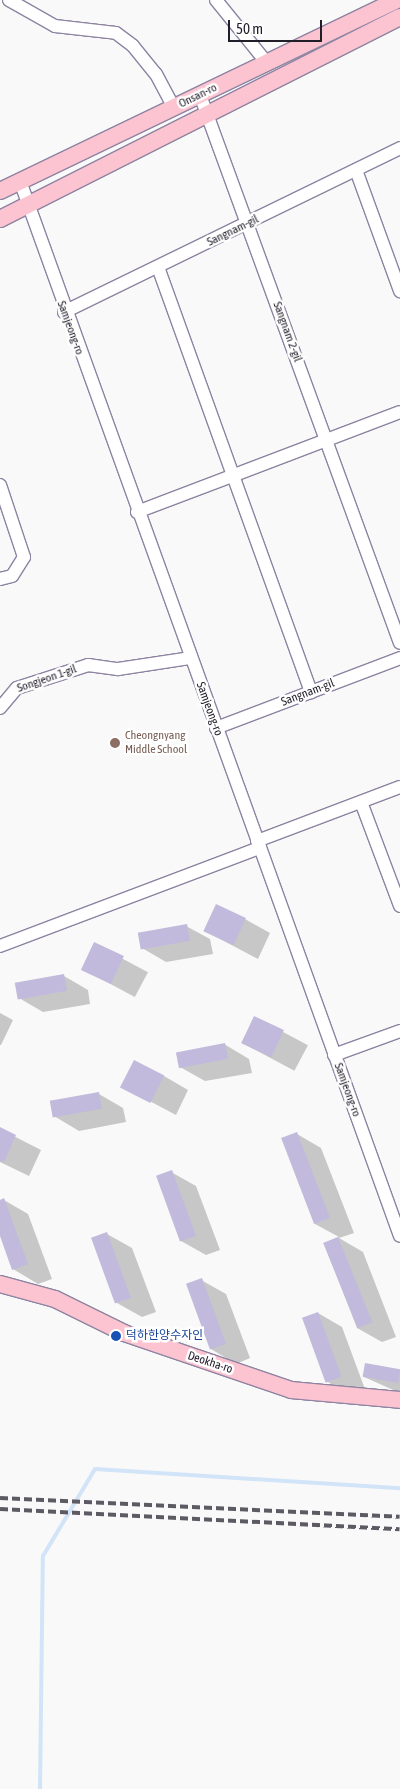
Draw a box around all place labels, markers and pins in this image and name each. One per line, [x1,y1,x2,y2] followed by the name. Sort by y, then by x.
[125,729,187,757] place label: Cheongnyang Middle School
[109,737,121,749] marker: Cheongnyang Middle School
[126,1329,203,1343] place label: 덕하한양수자인
[110,1330,122,1342] marker: 덕하한양수자인

